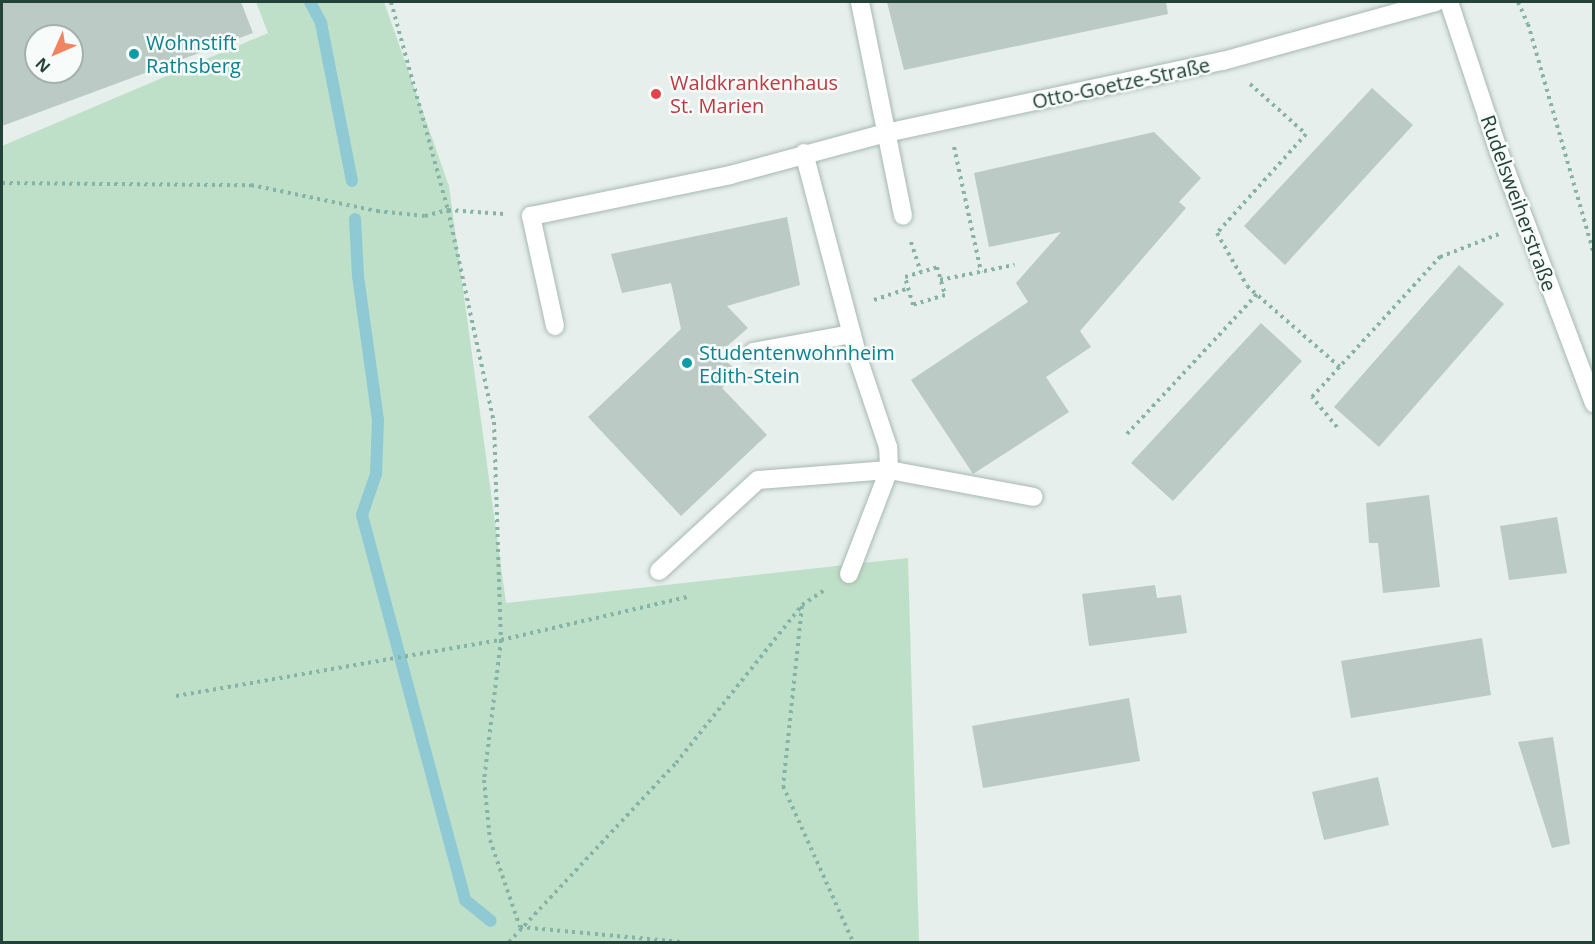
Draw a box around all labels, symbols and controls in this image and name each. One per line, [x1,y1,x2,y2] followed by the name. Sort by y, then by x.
[24,24,84,84] north arrow
[146,30,241,77] place label: Wohnstift Rathsberg
[127,47,141,61] marker: Wohnstift Rathsberg
[1030,52,1212,114] street label: Otto-Goetze-Straße
[30,53,55,78] text: N
[670,70,838,117] place label: Waldkrankenhaus St. Marien
[647,85,665,103] marker: Waldkrankenhaus St. Marien
[1476,112,1562,294] street label: Rudelsweiherstraße
[699,340,895,387] place label: Studentenwohnheim Edith-Stein
[680,356,694,370] marker: Studentenwohnheim Edith-Stein

